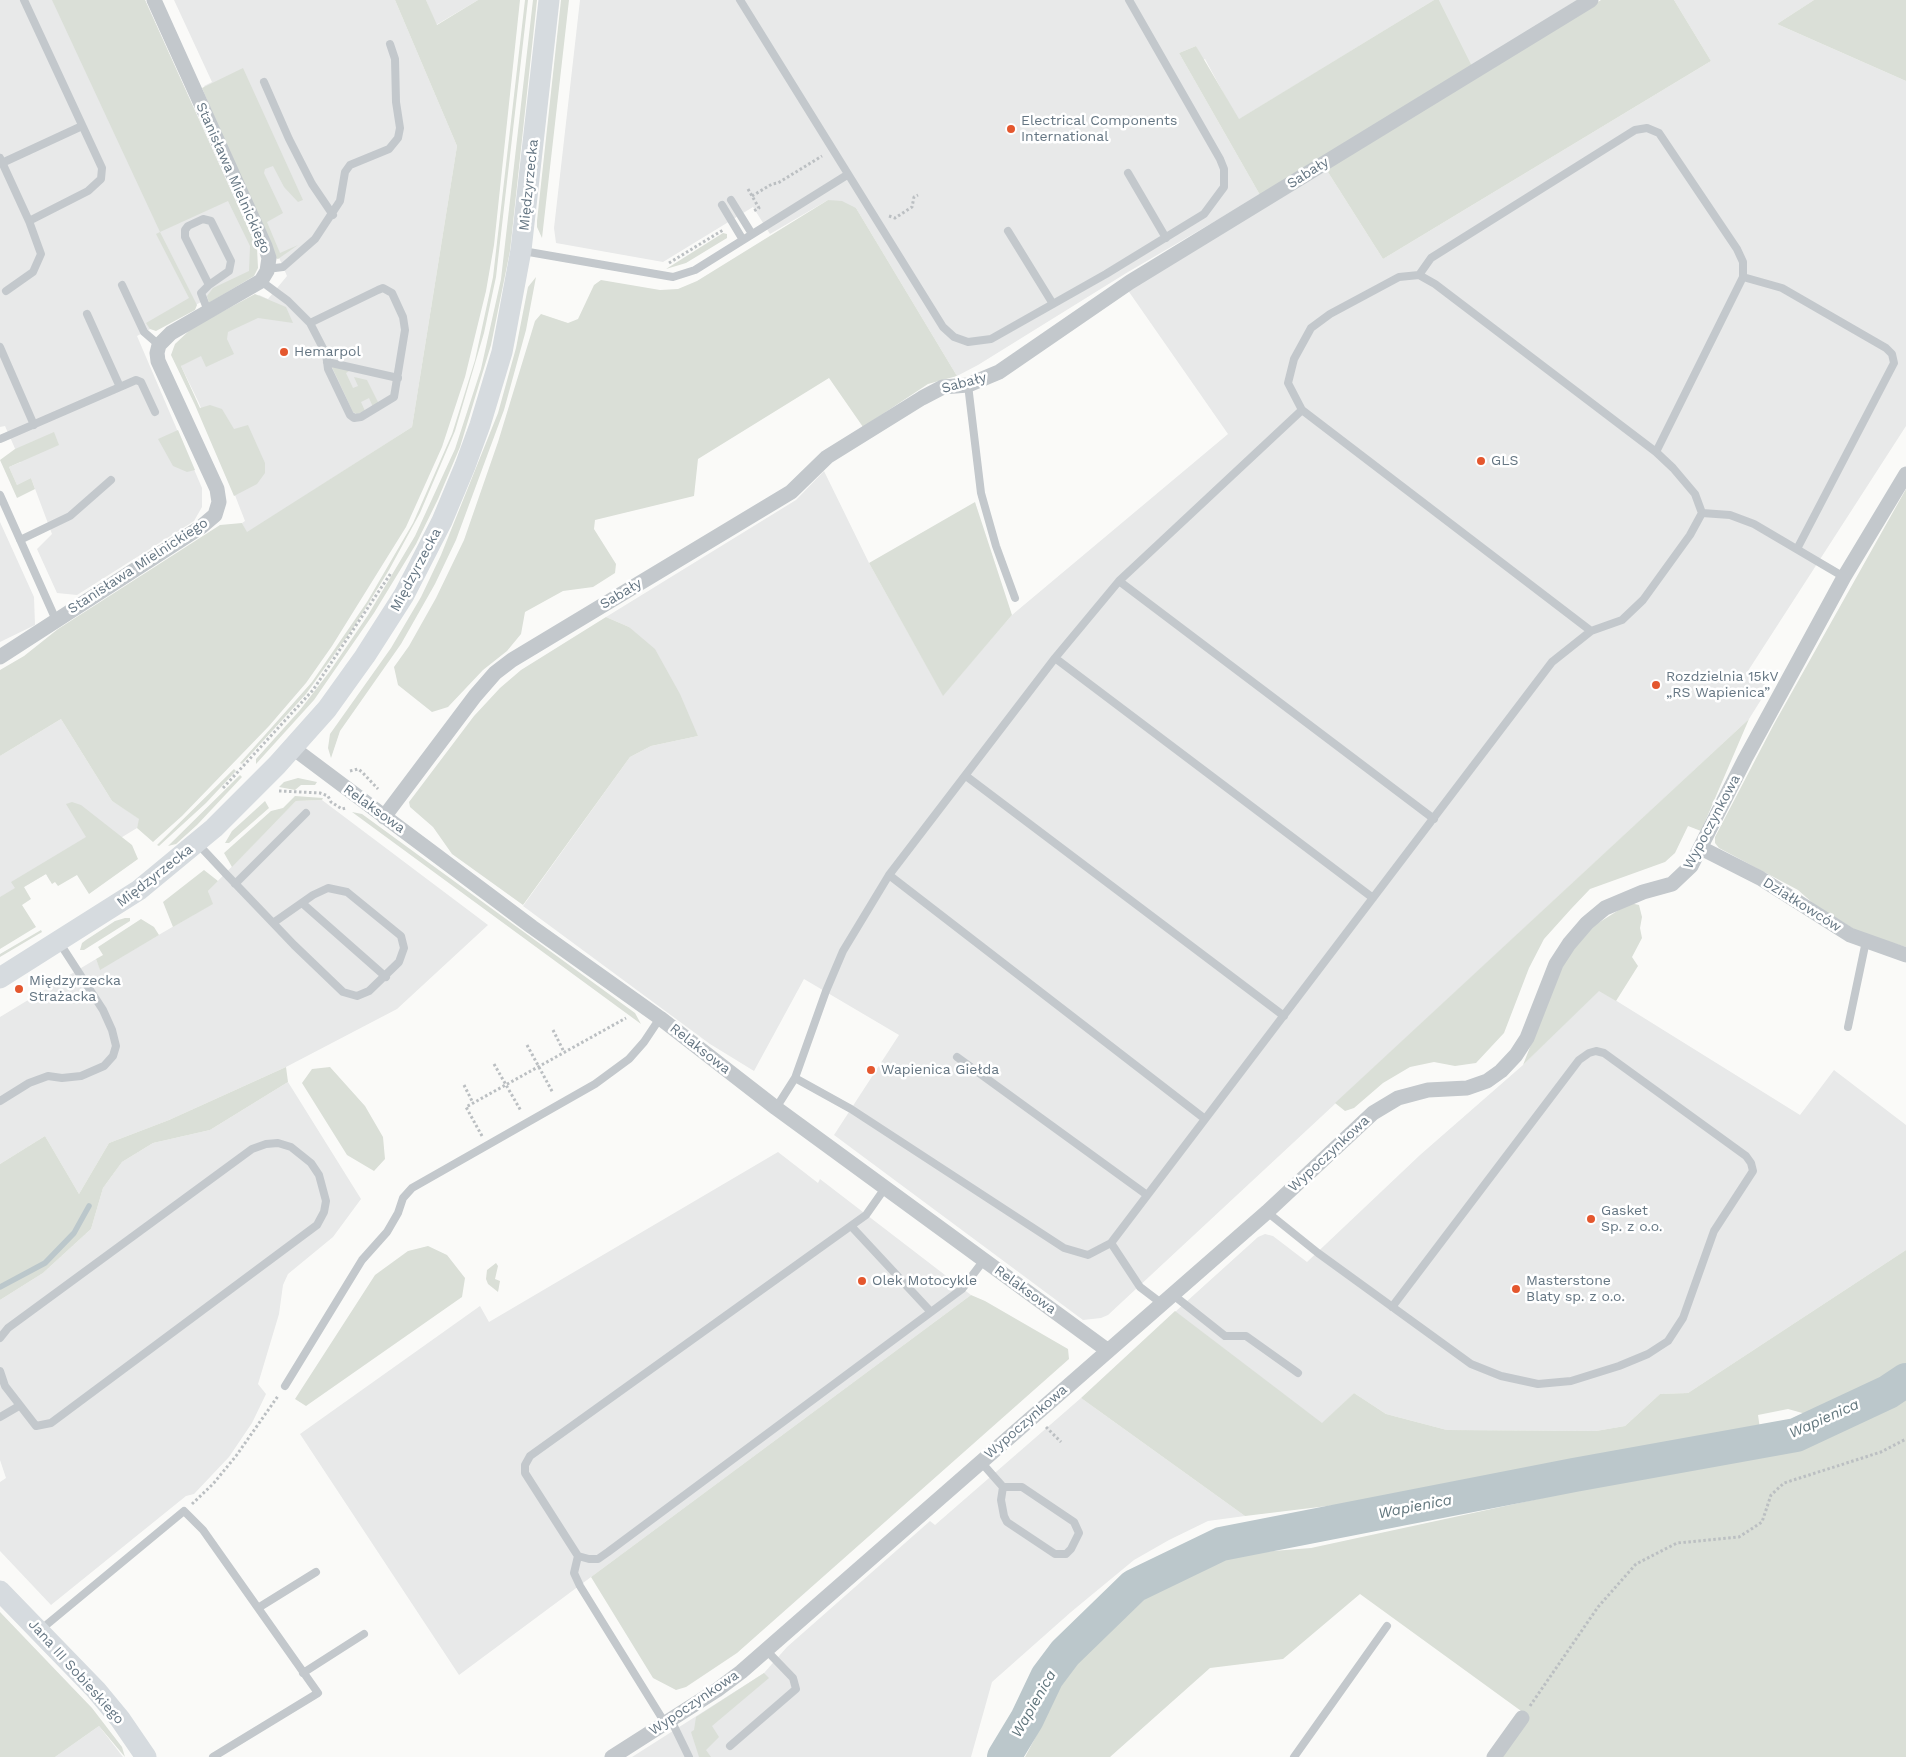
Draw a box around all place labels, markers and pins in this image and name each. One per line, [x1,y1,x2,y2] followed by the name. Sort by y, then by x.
[1021,113,1177,146] place label: Electrical Components International
[1005,123,1017,135] marker: Electrical Components International
[294,344,361,360] place label: Hemarpol
[278,346,290,358] marker: Hemarpol
[1491,453,1518,469] place label: GLS
[1475,455,1487,467] marker: GLS
[1666,669,1779,702] place label: Rozdzielnia 15kV „RS Wapienica”
[1650,679,1662,691] marker: Rozdzielnia 15kV „RS Wapienica”
[29,973,121,1006] place label: Międzyrzecka Strażacka
[13,983,25,995] marker: Międzyrzecka Strażacka
[881,1062,999,1078] place label: Wapienica Giełda
[865,1064,877,1076] marker: Wapienica Giełda
[1601,1203,1663,1236] place label: Gasket Sp. z o.o.
[1585,1213,1597,1225] marker: Gasket Sp. z o.o.
[872,1273,977,1289] place label: Olek Motocykle
[1526,1273,1625,1305] place label: Masterstone Blaty sp. z o.o.
[856,1275,868,1287] marker: Olek Motocykle
[1510,1283,1522,1295] marker: Masterstone Blaty sp. z o.o.

